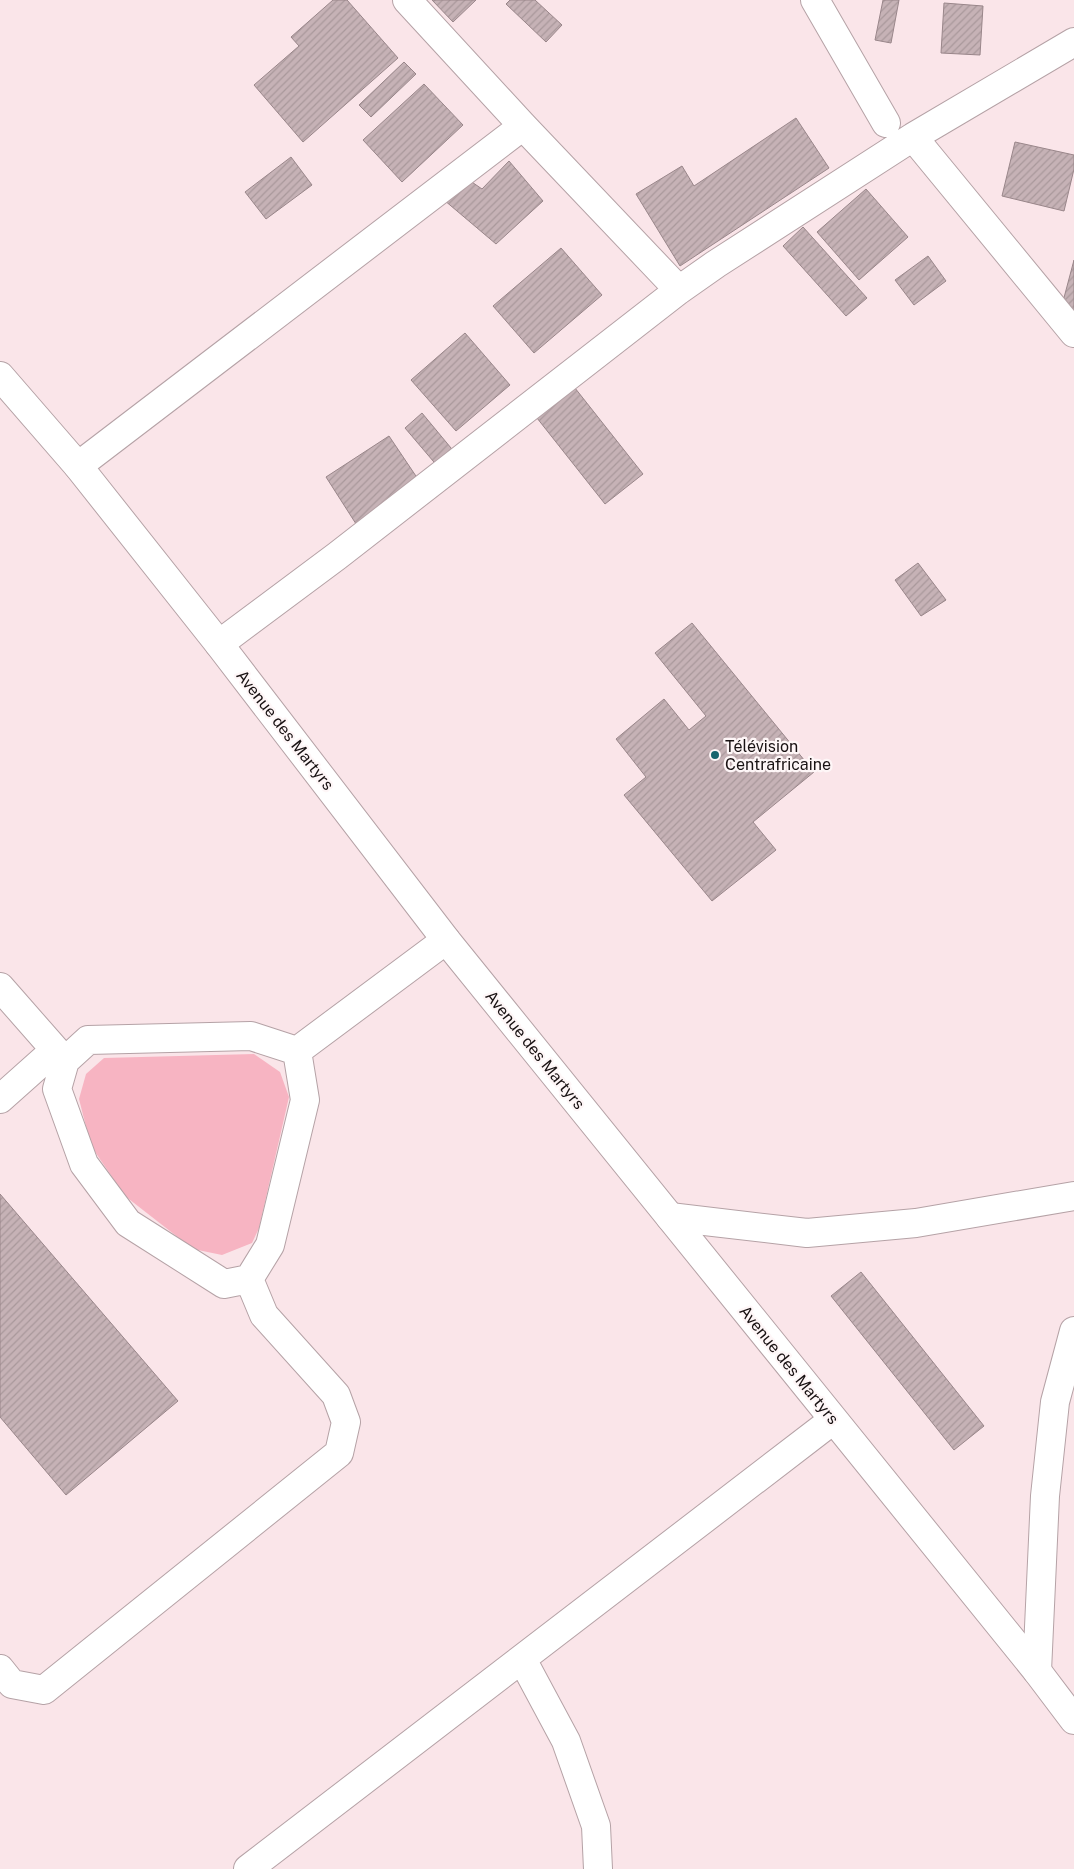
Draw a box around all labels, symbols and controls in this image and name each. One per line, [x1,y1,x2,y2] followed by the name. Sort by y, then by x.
[232,666,338,794] street label: Avenue des Martyrs
[725,737,831,774] place label: Télévision Centrafricaine
[709,749,721,761] marker: Télévision Centrafricaine
[481,987,589,1113] street label: Avenue des Martyrs
[735,1302,843,1428] street label: Avenue des Martyrs

